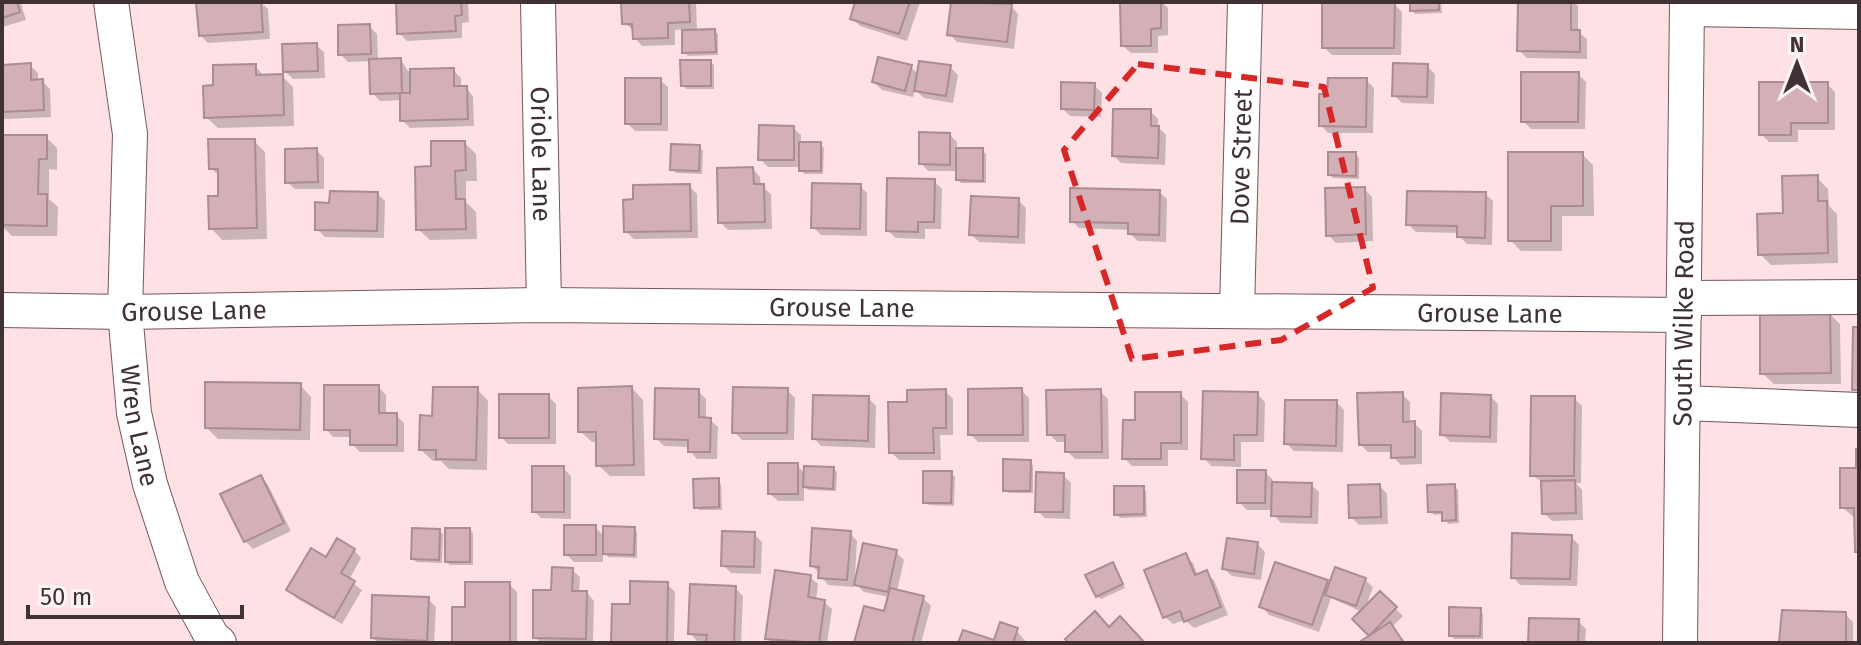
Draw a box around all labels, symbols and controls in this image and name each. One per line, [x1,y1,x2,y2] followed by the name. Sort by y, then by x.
[1757,24,1837,104] north arrow
[1790,31,1804,58] text: N
[524,86,558,222] street label: Oriole Lane
[1224,88,1258,226] street label: Dove Street
[1667,220,1700,426] street label: South Wilke Road
[769,291,915,324] street label: Grouse Lane
[121,294,267,328] street label: Grouse Lane
[1417,297,1563,329] street label: Grouse Lane
[114,363,166,489] street label: Wren Lane
[28,569,242,619] scale bar
[40,583,92,611] text: 50 m

